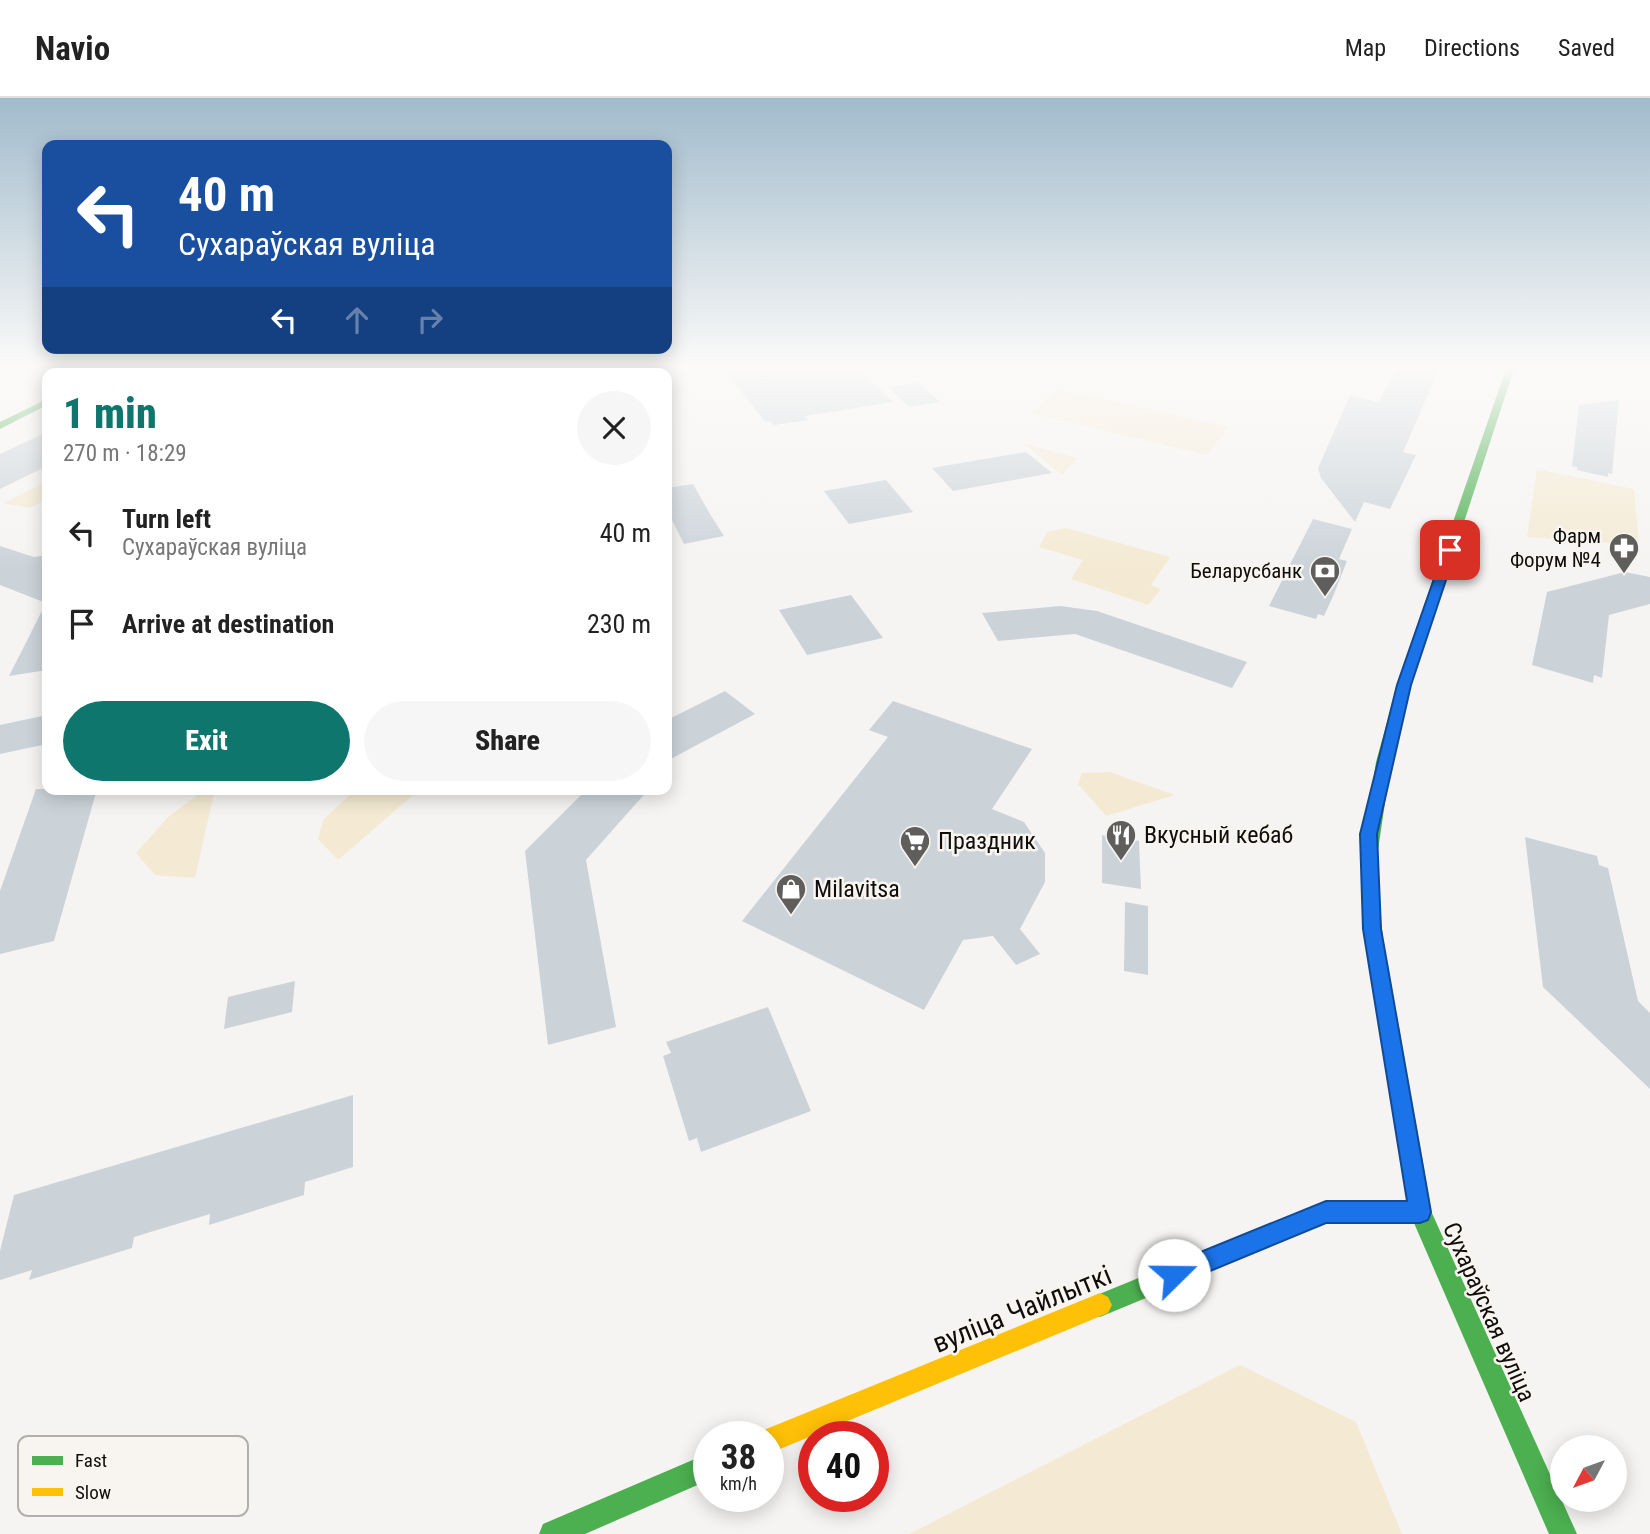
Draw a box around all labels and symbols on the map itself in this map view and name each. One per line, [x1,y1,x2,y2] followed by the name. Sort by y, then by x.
[1420,520,1480,580] pin
[1510,524,1601,572] place label: Фарм Форум №4
[1607,531,1641,575] pharmacy icon: Фарм Форум №4
[1308,554,1342,598] bank icon: Беларусбанк
[1190,559,1302,583] place label: Беларусбанк
[1104,818,1138,862] restaurant icon: Вкусный кебаб
[1144,821,1293,849] place label: Вкусный кебаб
[898,824,932,868] supermarket icon: Праздник
[938,827,1036,855] place label: Праздник
[774,872,808,916] shop icon: Milavitsa
[814,875,900,903] place label: Milavitsa
[1437,1218,1541,1406] street label: Сухараўская вуліца
[1137,1238,1211,1312] position arrow
[928,1258,1116,1360] street label: вуліца Чайлыткі
[798,1421,889,1512] speed limit sign: 40
[1550,1435,1628,1512] north arrow
[18,1436,248,1516] legend
[75,1449,107,1472] text: Fast
[75,1481,111,1504] text: Slow

